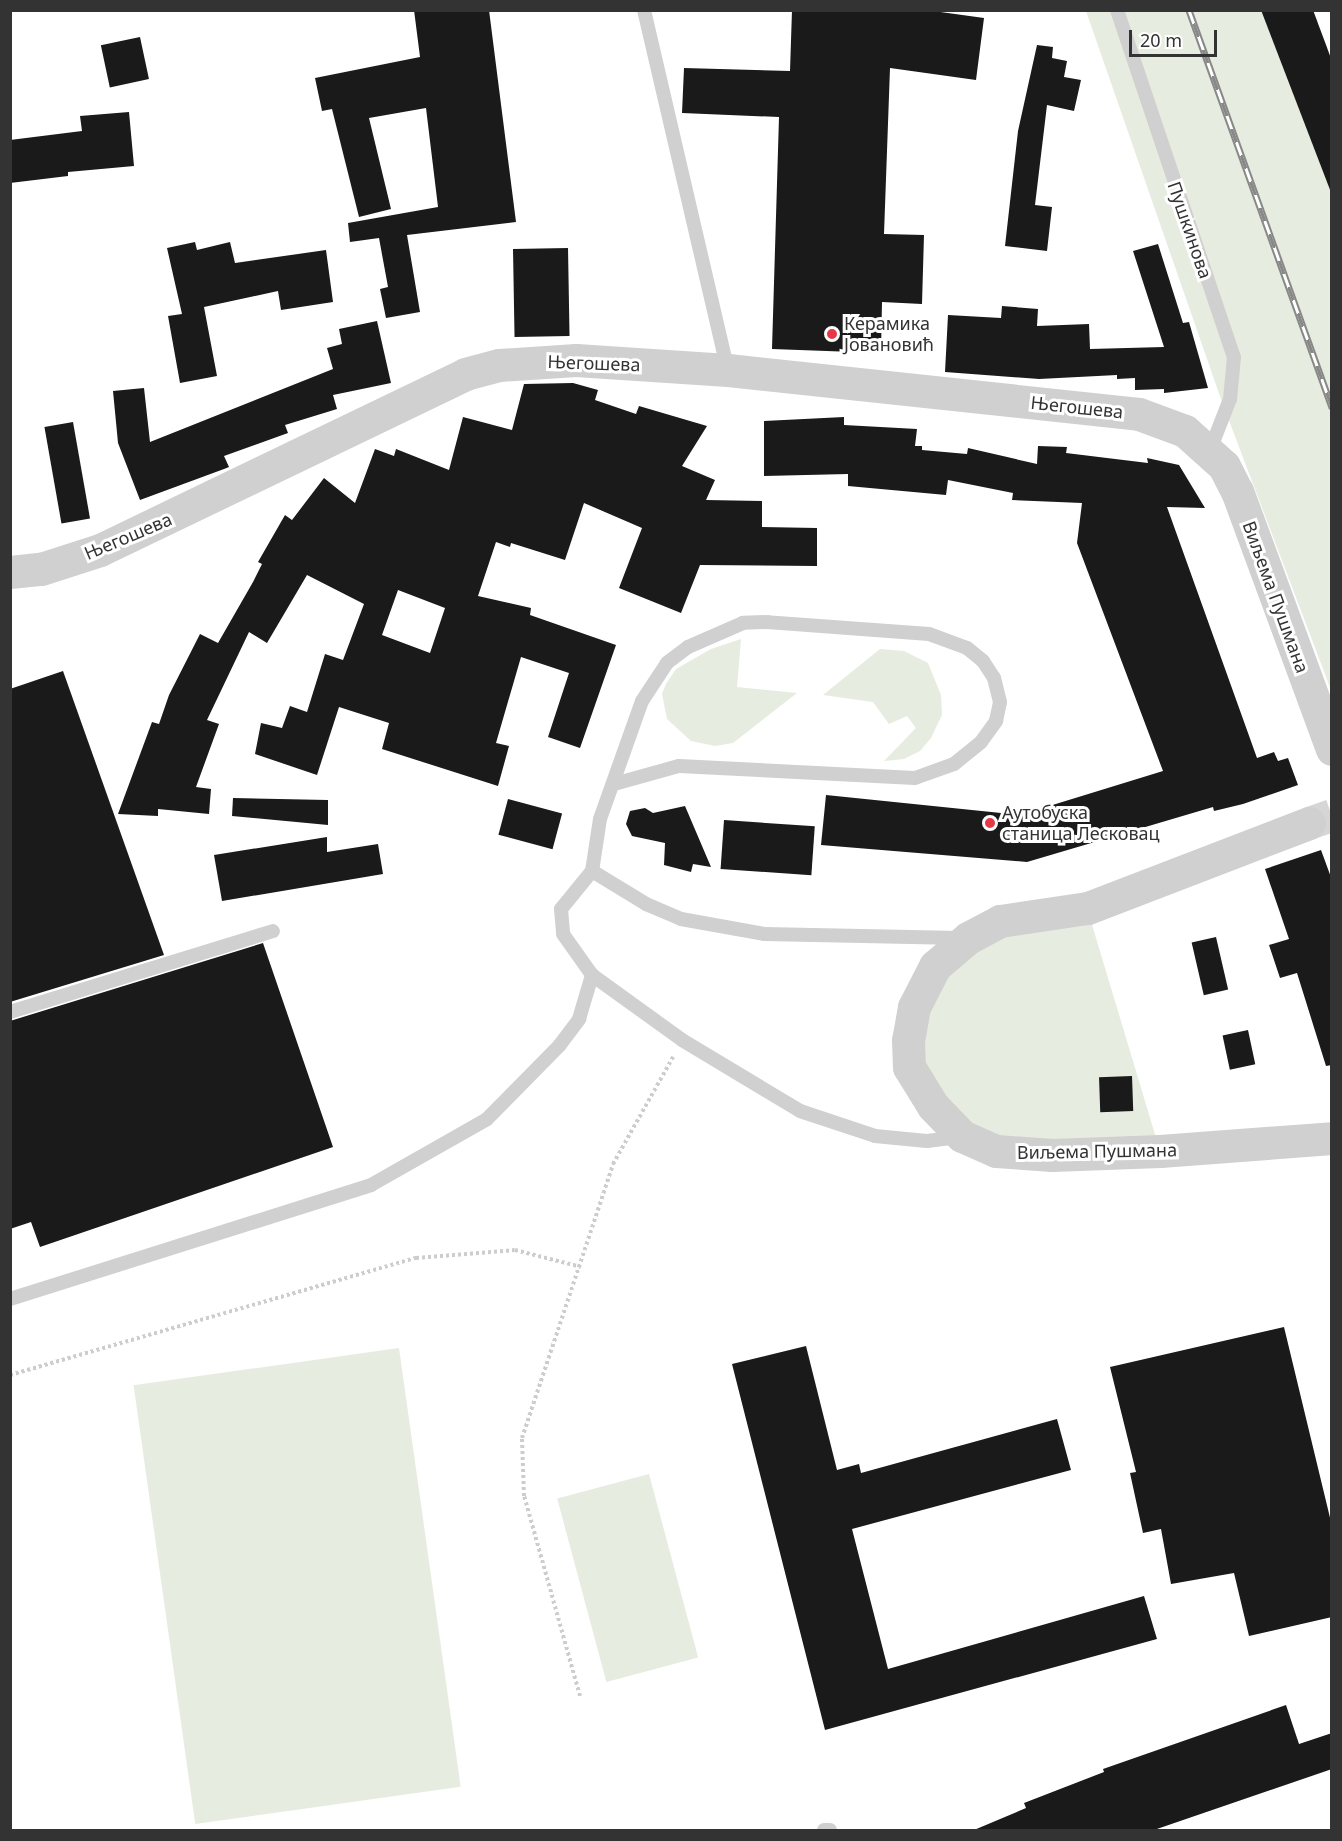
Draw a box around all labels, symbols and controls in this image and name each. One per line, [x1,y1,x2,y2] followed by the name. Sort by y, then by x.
[1132,18,1220,56] scale bar
[1140,28,1182,52] text: 20 m
[1163,179,1217,281] street label: Пушкинова
[844,313,934,356] place label: Керамика Јовановић
[825,327,839,341] marker: Керамика Јовановић
[547,351,641,375] street label: Његошева
[1030,391,1124,423] street label: Његошева
[81,508,175,564] street label: Његошева
[1238,518,1314,676] street label: Виљема Пушмана
[1002,802,1160,844] place label: Аутобуска станица Лесковац
[983,816,997,830] marker: Аутобуска станица Лесковац
[1017,1139,1177,1163] street label: Виљема Пушмана

